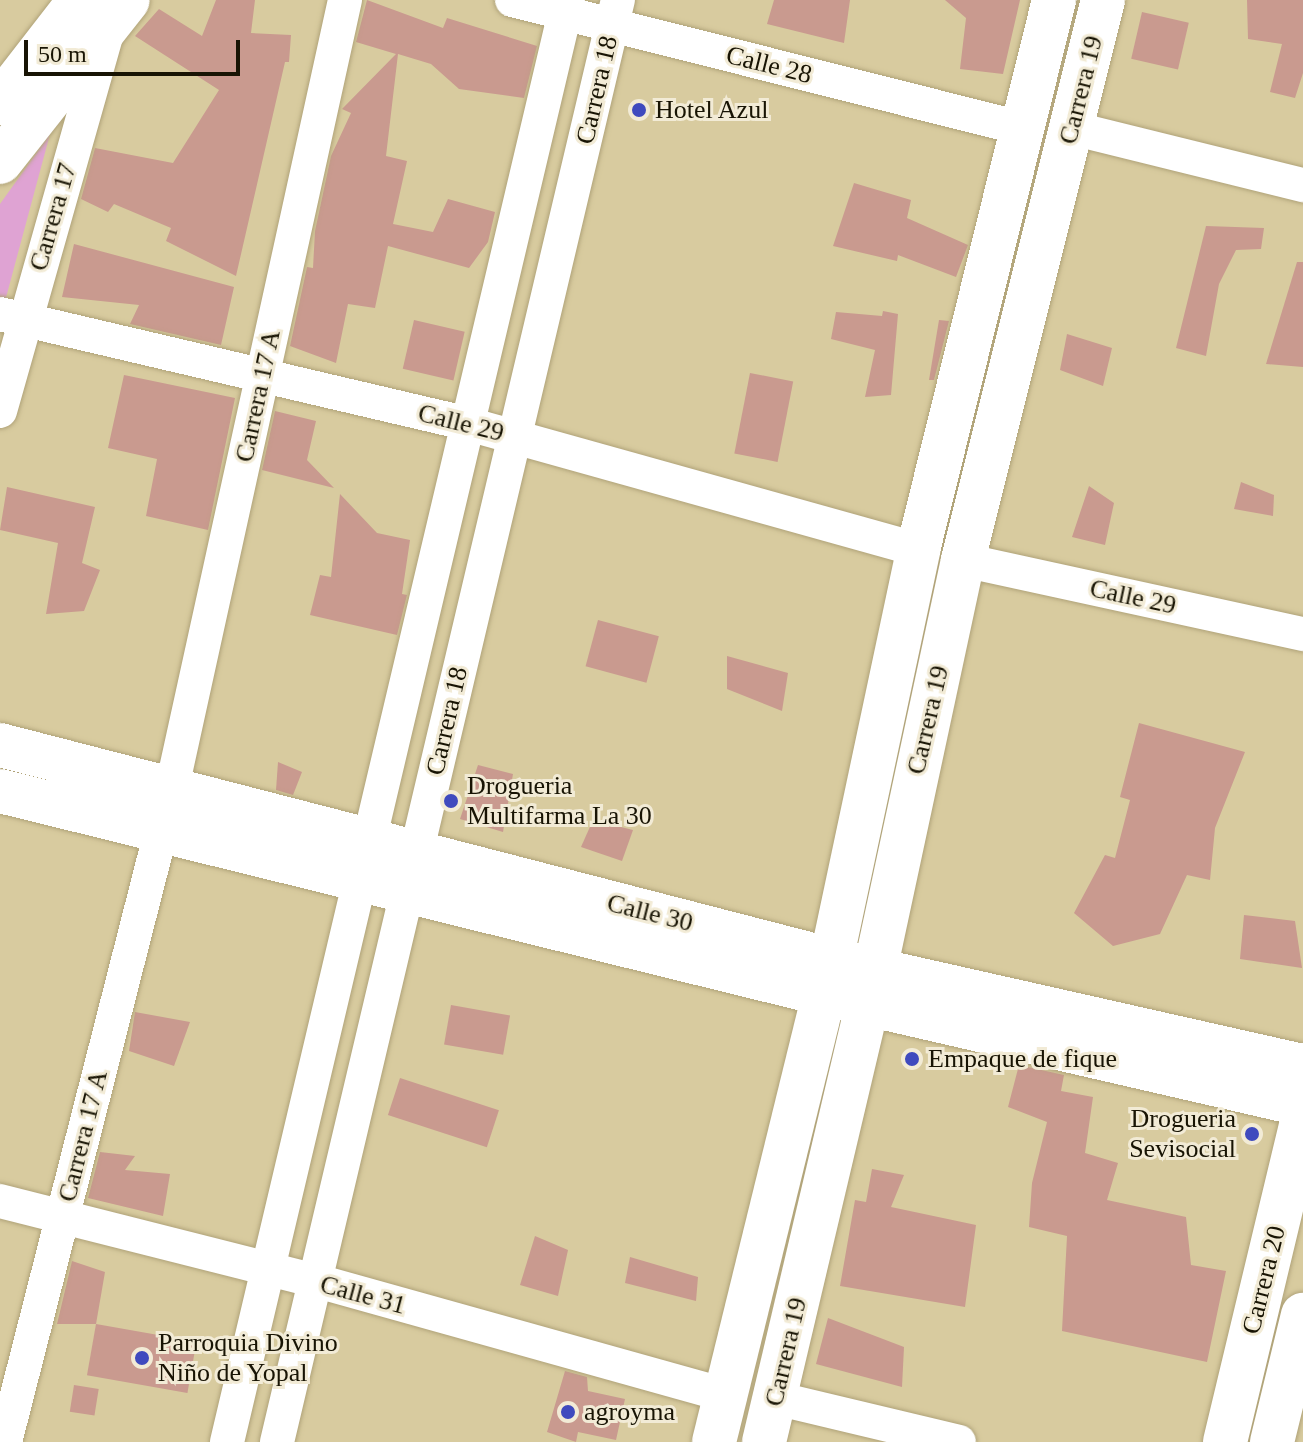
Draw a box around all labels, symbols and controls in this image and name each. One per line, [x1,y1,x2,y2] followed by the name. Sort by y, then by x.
[28,24,244,74] scale bar
[569,33,625,147] street label: Carrera 18
[1053,33,1109,147] street label: Carrera 19
[723,39,815,91] street label: Calle 28
[38,41,87,67] text: 50 m
[655,94,770,126] place label: Hotel Azul
[630,101,648,119] marker: Hotel Azul
[23,160,83,274] street label: Carrera 17
[229,326,287,466] street label: Carrera 17 A
[415,397,507,449] street label: Calle 29
[1087,573,1179,621] street label: Calle 29
[900,663,956,777] street label: Carrera 19
[419,664,475,778] street label: Carrera 18
[467,770,652,832] place label: Drogueria Multifarma La 30
[442,792,460,810] marker: Drogueria Multifarma La 30
[604,887,696,939] street label: Calle 30
[928,1043,1117,1075] place label: Empaque de fique
[903,1050,921,1068] marker: Empaque de fique
[51,1066,115,1206] street label: Carrera 17 A
[1129,1103,1236,1164] place label: Drogueria Sevisocial
[1243,1125,1261,1143] marker: Drogueria Sevisocial
[1236,1223,1292,1337] street label: Carrera 20
[317,1269,409,1321] street label: Calle 31
[758,1295,814,1409] street label: Carrera 19
[158,1327,338,1388] place label: Parroquia Divino Niño de Yopal
[133,1349,151,1367] marker: Parroquia Divino Niño de Yopal
[584,1396,675,1428] place label: agroyma
[559,1403,577,1421] marker: agroyma

